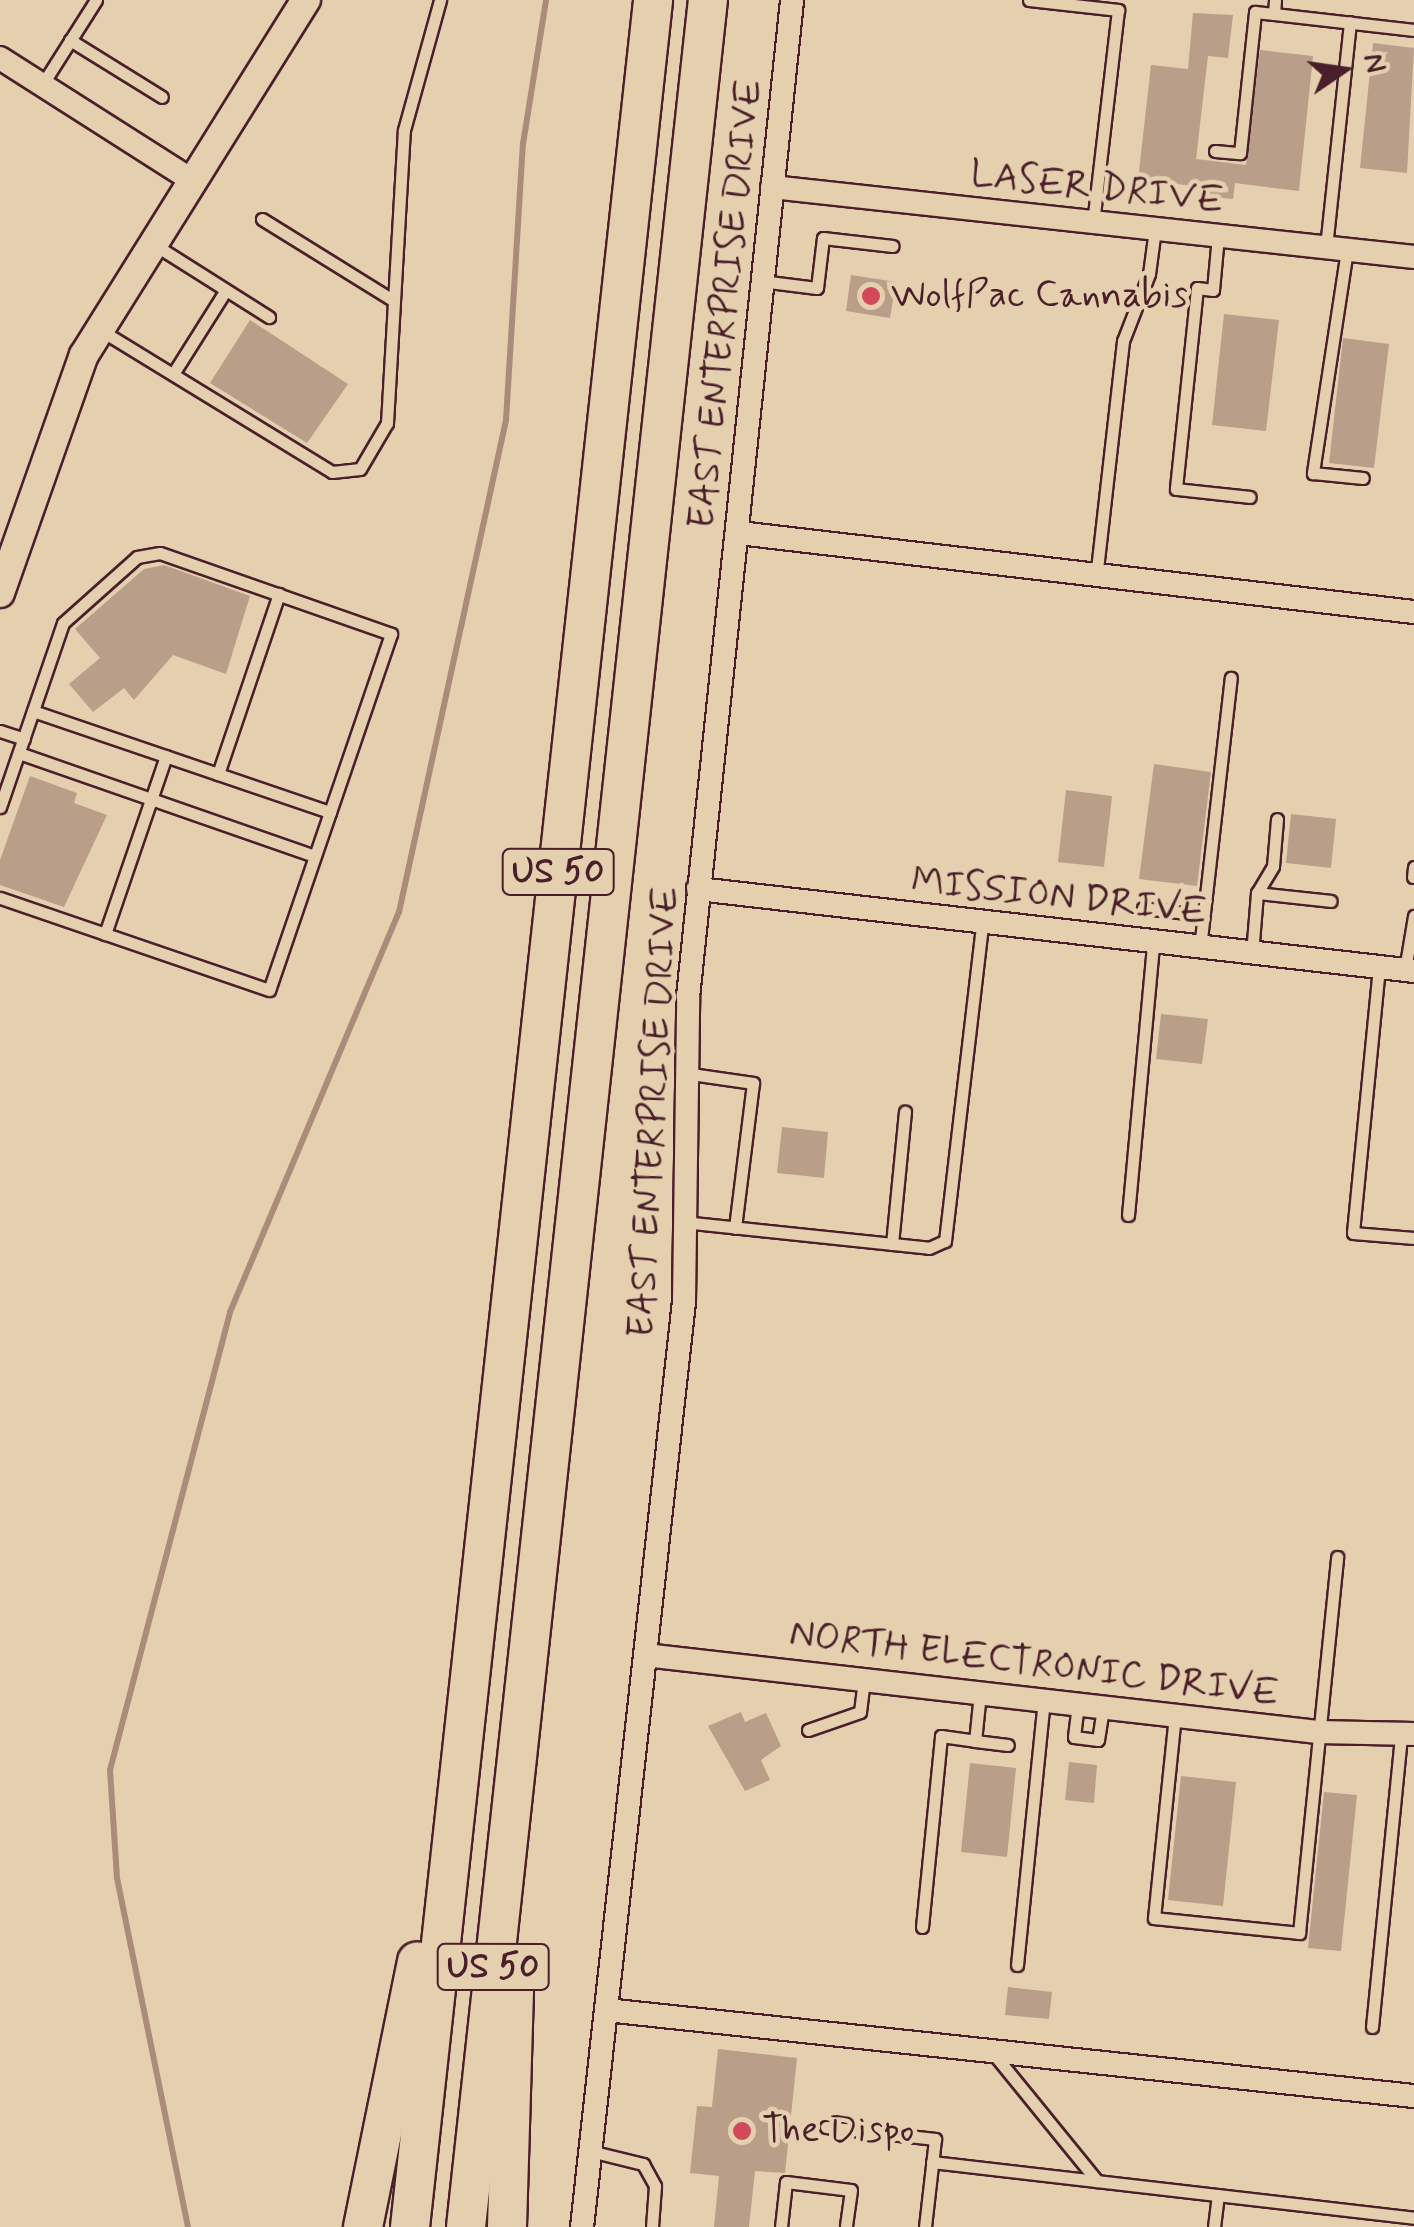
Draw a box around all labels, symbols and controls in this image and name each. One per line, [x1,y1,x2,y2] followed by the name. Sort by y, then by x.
[1294,20,1394,120] north arrow
[1354,50,1394,76] text: N
[679,72,773,536] street label: EAST ENTERPRISE DRIVE
[968,152,1226,224] street label: LASER DRIVE
[891,273,1193,319] place label: WolfPac Cannabis
[860,285,882,307] marker: WolfPac Cannabis
[500,842,616,902] road number: US 50
[908,859,1210,935] street label: MISSION DRIVE
[619,880,689,1344] street label: EAST ENTERPRISE DRIVE
[784,1611,1284,1717] street label: NORTH ELECTRONIC DRIVE
[436,1937,550,1997] road number: US 50
[762,2108,912,2154] place label: The Dispo
[731,2120,753,2142] marker: The Dispo

